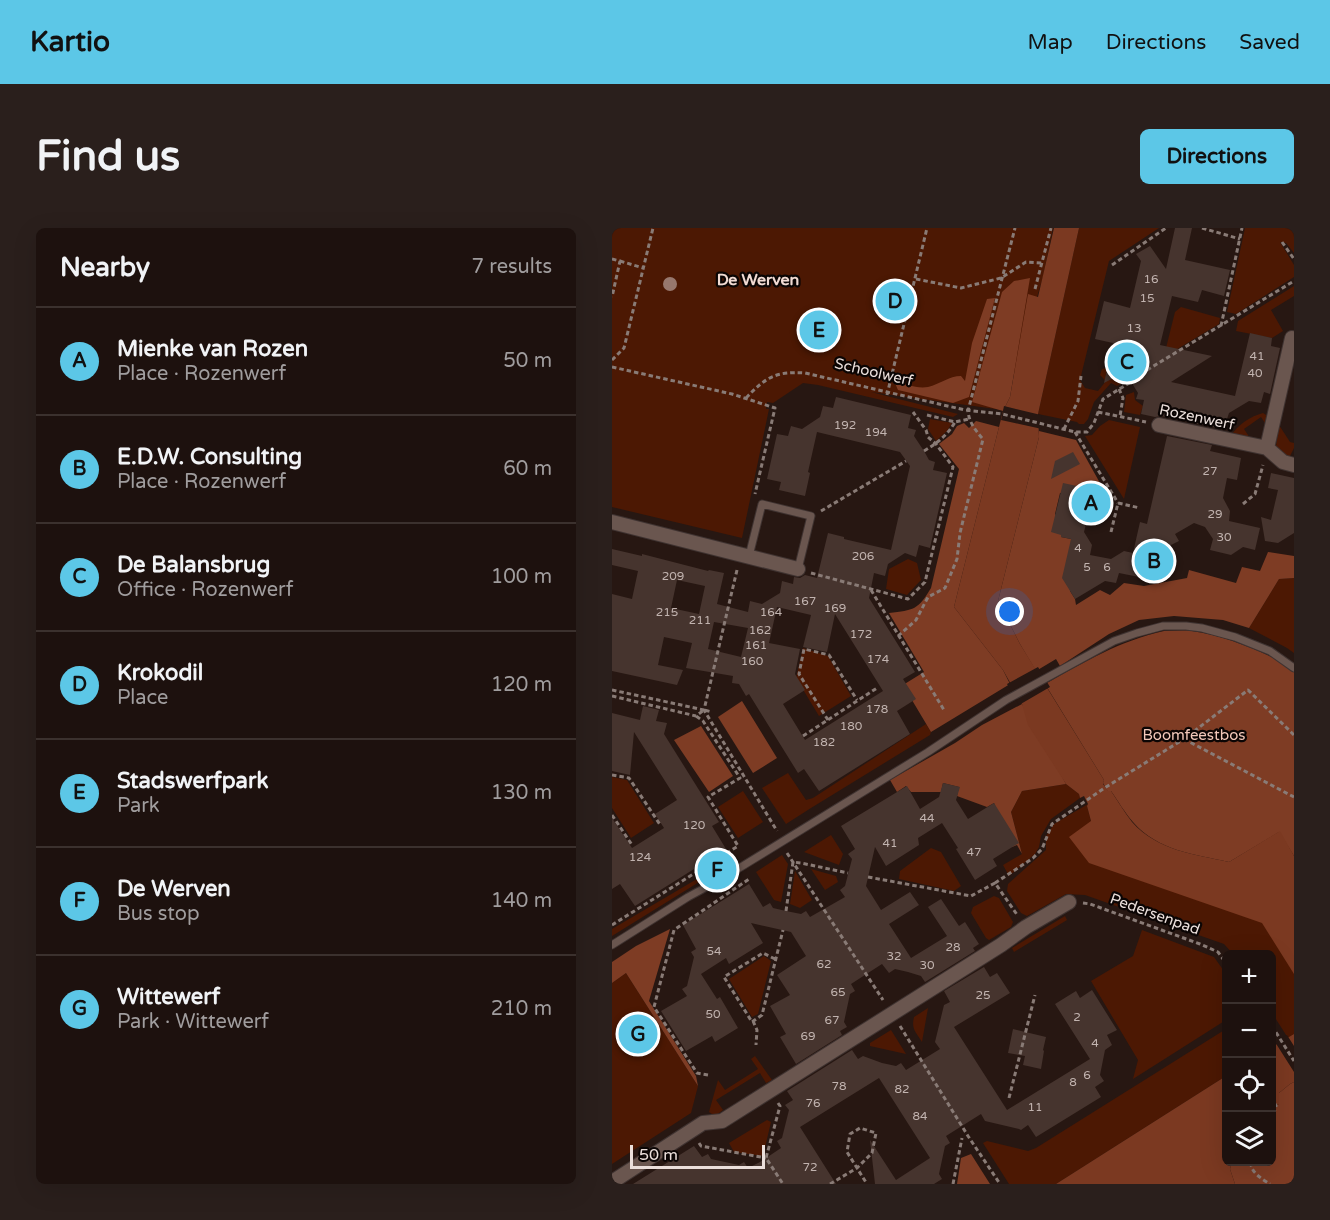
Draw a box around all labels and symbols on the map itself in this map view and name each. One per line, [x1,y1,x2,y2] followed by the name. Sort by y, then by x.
[717,270,799,290] district label: De Werven
[1143,272,1159,286] house number: 16
[876,278,914,324] pin: D
[1139,291,1155,305] house number: 15
[800,308,838,352] pin: E
[1126,321,1142,335] house number: 13
[1108,340,1146,384] pin: C
[1249,349,1265,363] house number: 41
[833,354,915,390] street label: Schoolwerf
[1247,366,1263,380] house number: 40
[1158,400,1237,434] street label: Rozenwerf
[834,418,856,432] house number: 192
[865,425,888,439] house number: 194
[1202,464,1218,478] house number: 27
[1072,480,1110,526] pin: A
[1207,507,1223,521] house number: 29
[1216,530,1232,544] house number: 30
[1134,538,1174,584] pin: B
[1074,541,1082,555] house number: 4
[852,549,874,563] house number: 206
[1083,560,1091,574] house number: 5
[1103,560,1111,574] house number: 6
[662,569,684,583] house number: 209
[794,594,816,608] house number: 167
[995,597,1024,626] your location
[824,601,846,615] house number: 169
[656,605,678,619] house number: 215
[760,605,783,619] house number: 164
[689,613,711,627] house number: 211
[749,623,771,637] house number: 162
[850,627,872,641] house number: 172
[745,638,767,652] house number: 161
[867,652,890,666] house number: 174
[741,654,764,668] house number: 160
[866,702,888,716] house number: 178
[840,719,863,733] house number: 180
[1142,726,1246,744] park label: Boomfeestbos
[813,735,835,749] house number: 182
[919,811,935,825] house number: 44
[683,818,706,832] house number: 120
[882,836,898,850] house number: 41
[966,845,982,859] house number: 47
[698,848,736,892] pin: F
[629,850,652,864] house number: 124
[1108,889,1202,939] street label: Pedersenpad
[945,940,961,954] house number: 28
[706,944,722,958] house number: 54
[886,949,902,963] house number: 32
[816,957,832,971] house number: 62
[919,958,935,972] house number: 30
[830,985,846,999] house number: 65
[975,988,991,1002] house number: 25
[705,1007,721,1021] house number: 50
[1073,1010,1081,1024] house number: 2
[618,1012,658,1056] pin: G
[824,1013,840,1027] house number: 67
[800,1029,816,1043] house number: 69
[1091,1036,1099,1050] house number: 4
[1083,1068,1091,1082] house number: 6
[1069,1075,1077,1089] house number: 8
[831,1079,847,1093] house number: 78
[894,1082,910,1096] house number: 82
[805,1096,821,1110] house number: 76
[1027,1100,1043,1114] house number: 11
[912,1109,928,1123] house number: 84
[630,1142,765,1170] scale bar
[802,1160,818,1174] house number: 72

